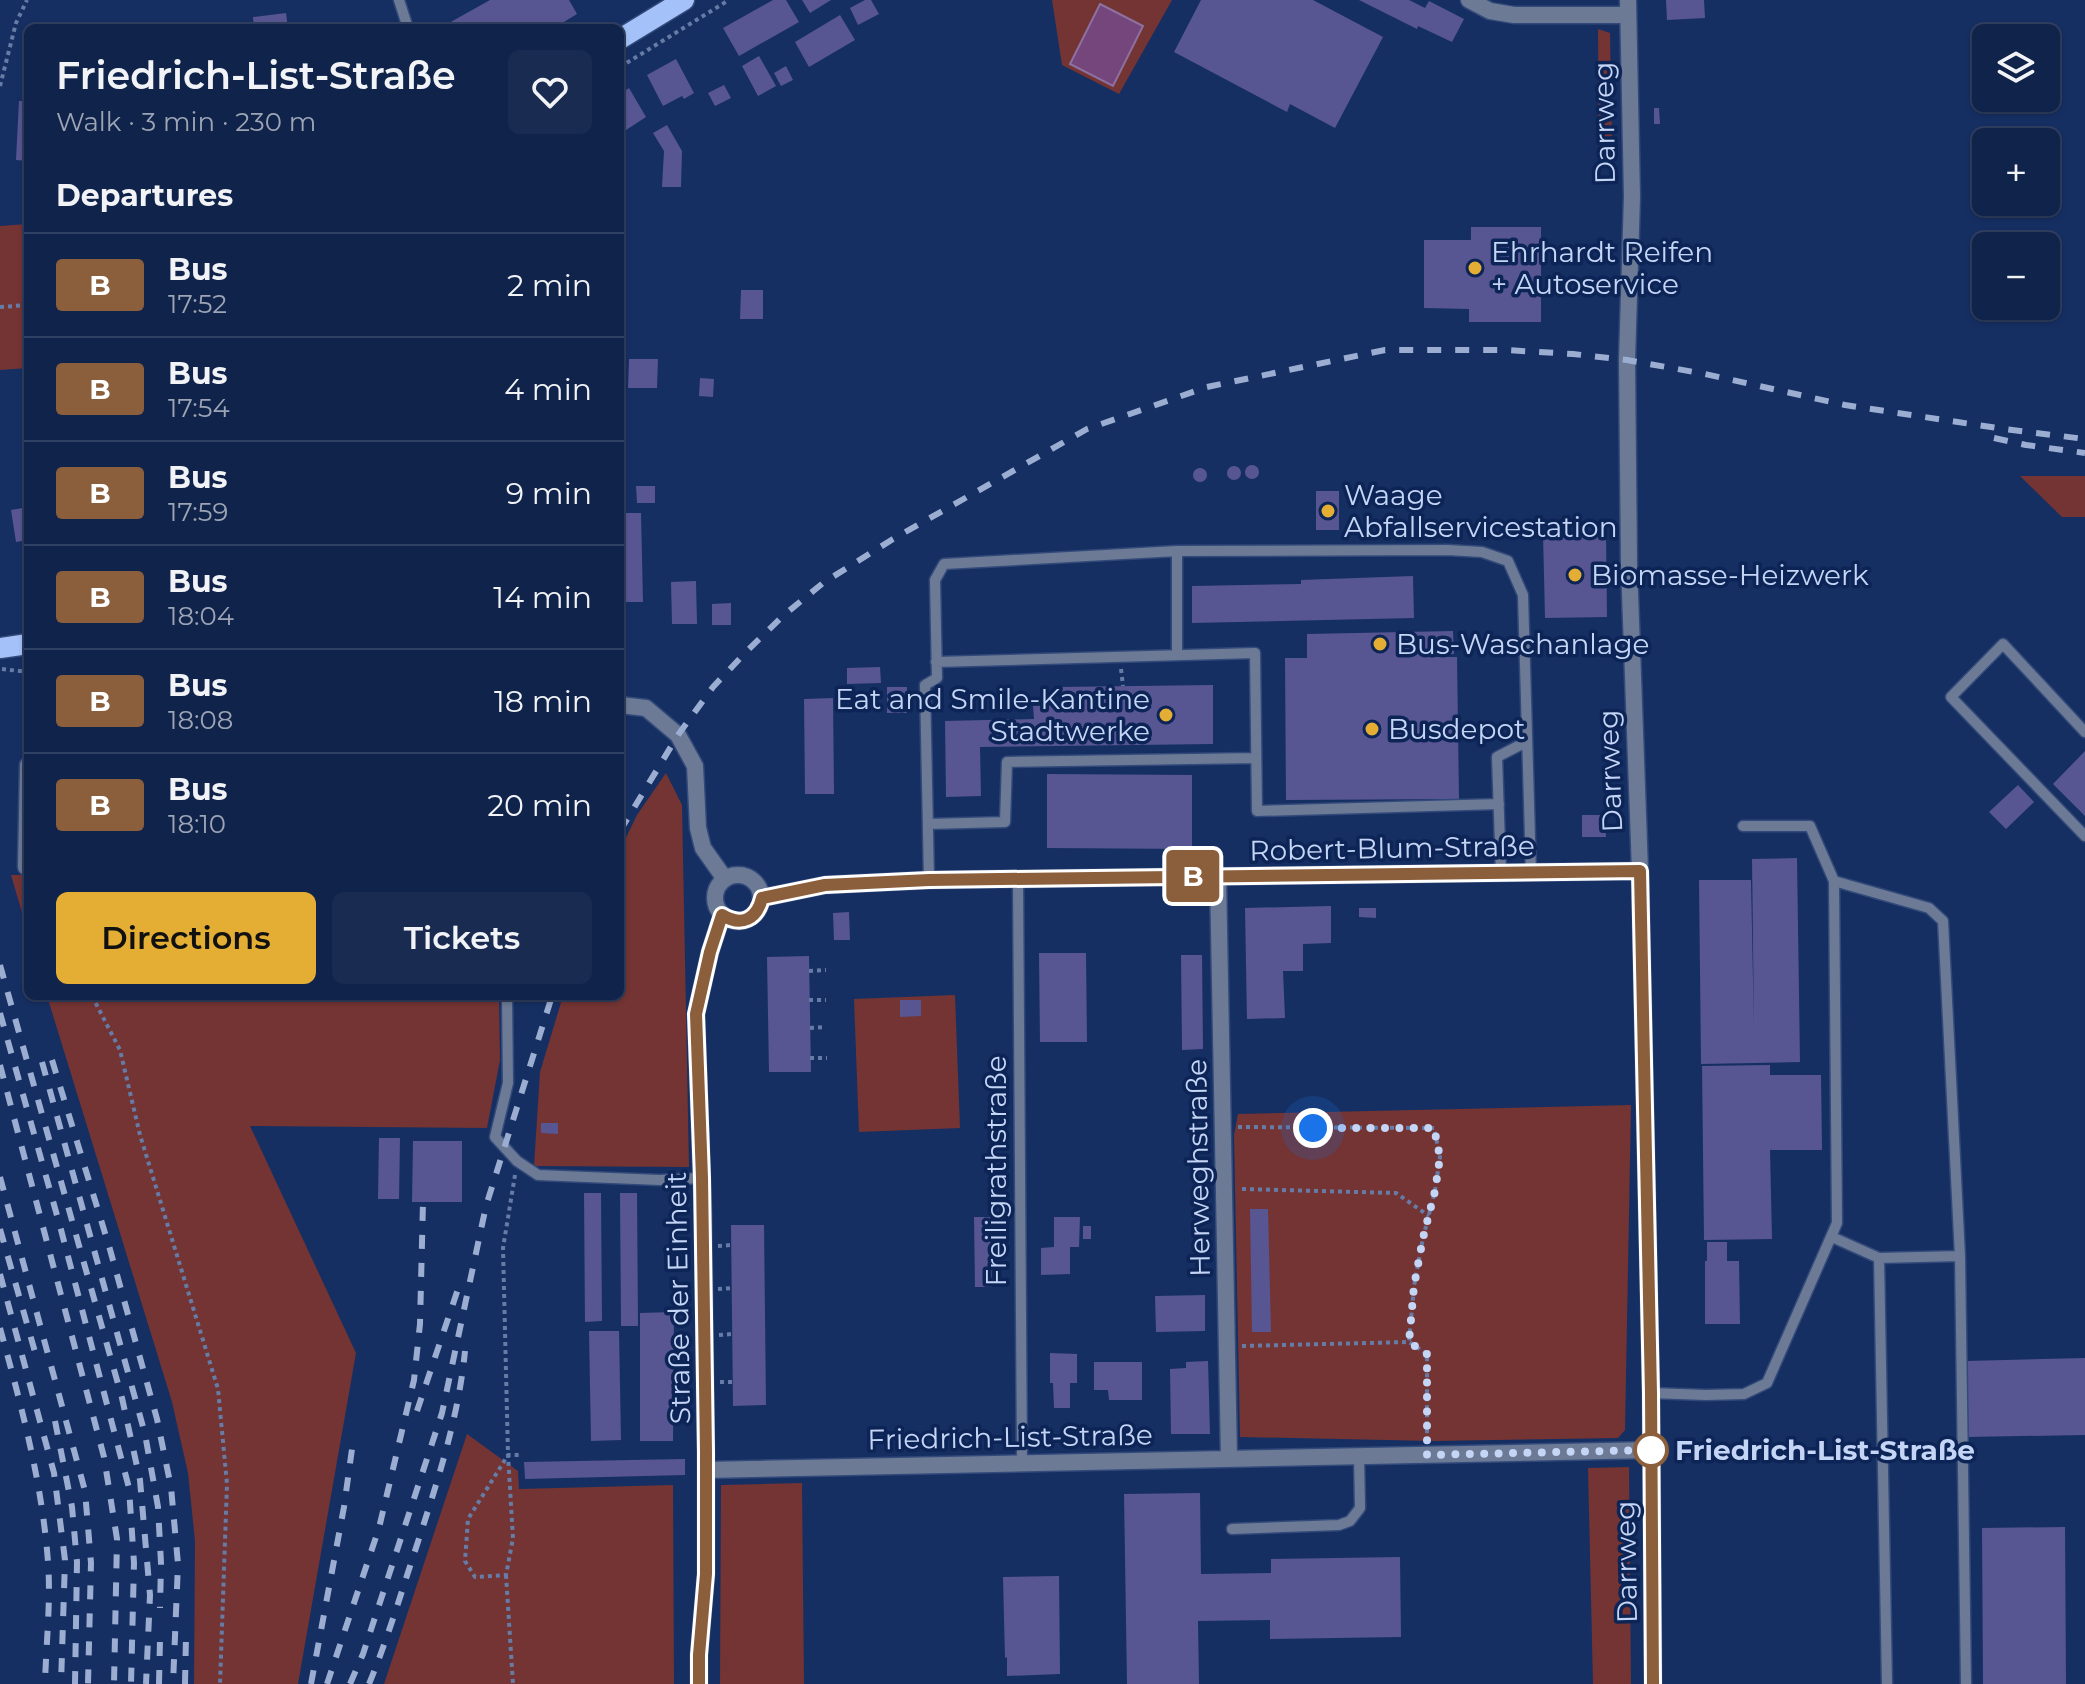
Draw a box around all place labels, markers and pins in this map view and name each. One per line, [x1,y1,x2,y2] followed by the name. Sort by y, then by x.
[1491,235,1713,301] place label: Ehrhardt Reifen + Autoservice
[1466,259,1484,277] marker: Ehrhardt Reifen + Autoservice
[1344,478,1618,544] place label: Waage Abfallservicestation
[1319,502,1337,520] marker: Waage Abfallservicestation
[1591,558,1869,592] place label: Biomasse-Heizwerk
[1566,566,1584,584] marker: Biomasse-Heizwerk
[1396,627,1650,661] place label: Bus-Waschanlage
[1371,635,1389,653] marker: Bus-Waschanlage
[835,682,1150,748] place label: Eat and Smile-Kantine Stadtwerke
[1157,706,1175,724] marker: Eat and Smile-Kantine Stadtwerke
[1388,712,1525,746] place label: Busdepot
[1363,720,1381,738] marker: Busdepot
[1634,1433,1668,1467] marker: Friedrich-List-Straße
[1675,1433,1975,1467] place label: Friedrich-List-Straße

